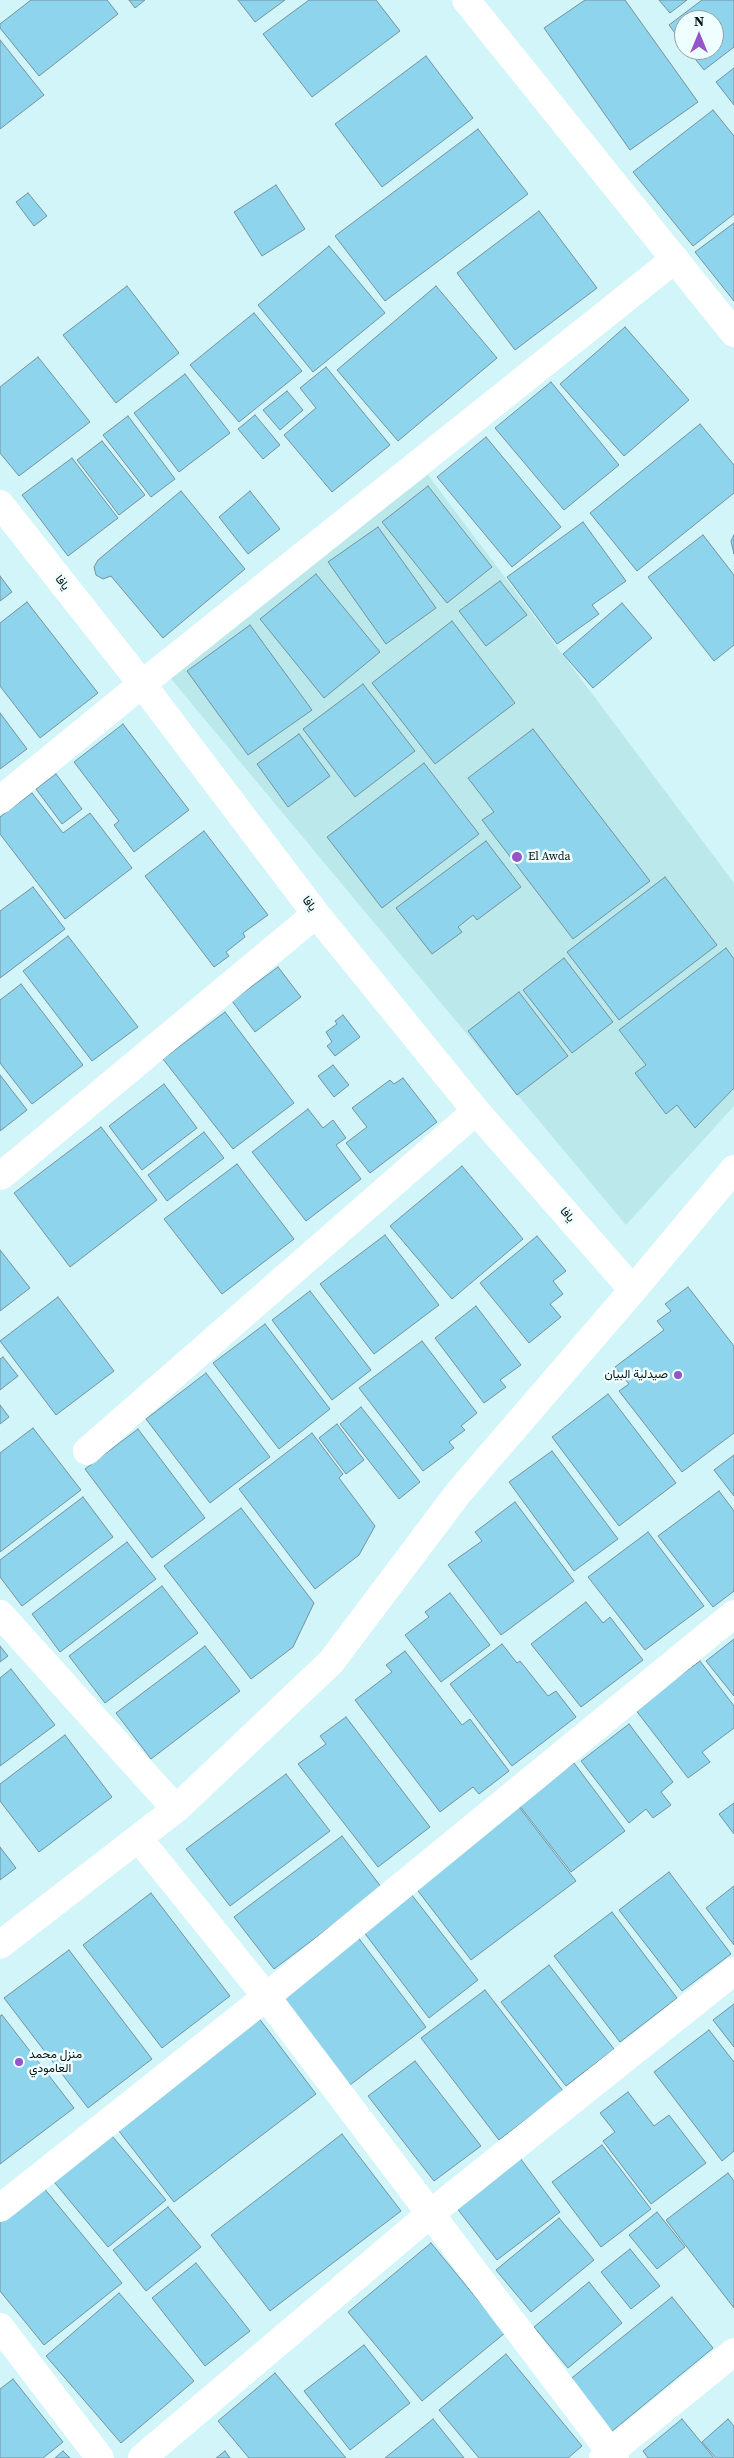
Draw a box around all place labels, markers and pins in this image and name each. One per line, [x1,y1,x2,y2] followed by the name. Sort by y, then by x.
[510,850,524,864] marker: El Awda
[528,850,571,864] place label: El Awda
[604,1368,668,1382] place label: صيدلية البيان
[672,1369,684,1381] marker: صيدلية البيان
[29,2048,82,2076] place label: منزل محمد العامودي
[13,2056,25,2068] marker: منزل محمد العامودي

